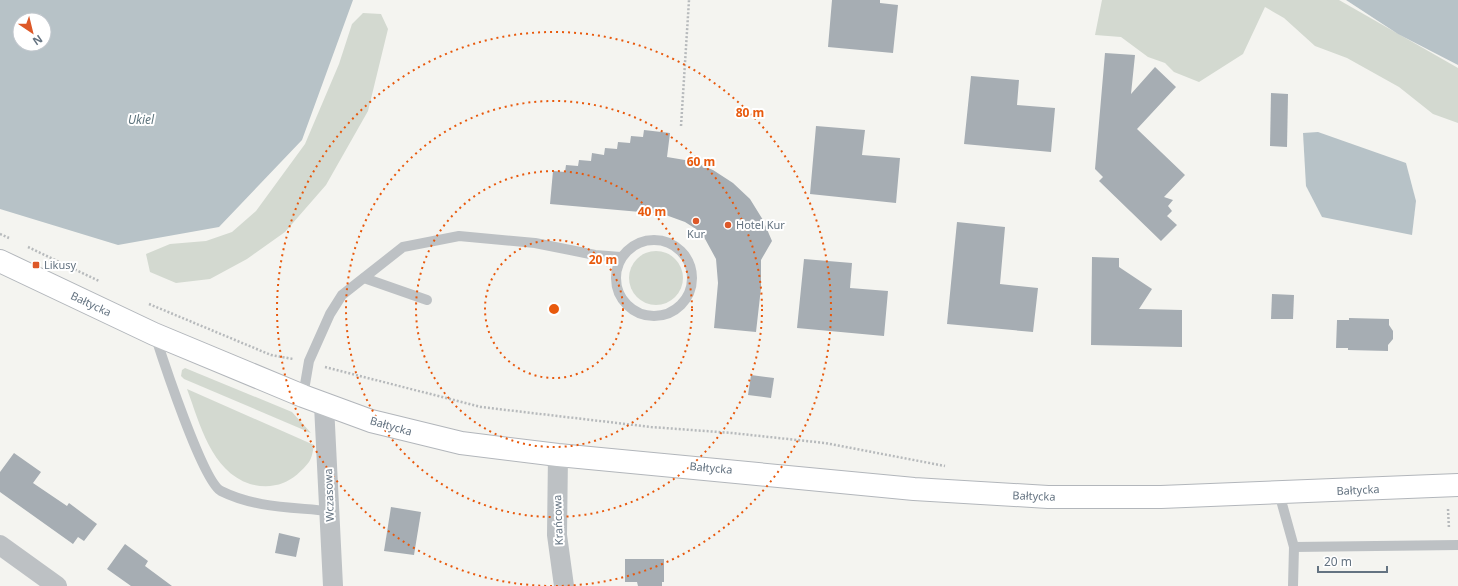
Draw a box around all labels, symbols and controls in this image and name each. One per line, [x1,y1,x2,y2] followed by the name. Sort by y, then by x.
[12,12,52,52] north arrow
[30,32,46,49] text: N
[736,104,764,121] text: 80 m
[128,111,155,128] water label: Ukiel
[687,153,715,170] text: 60 m
[638,203,666,220] text: 40 m
[691,216,701,226] marker: Kur
[736,217,785,232] place label: Hotel Kur
[723,220,733,230] marker: Hotel Kur
[687,226,706,241] place label: Kur
[589,251,617,268] text: 20 m
[44,257,77,272] place label: Likusy
[31,260,41,270] marker: Likusy
[69,288,114,319] street label: Bałtycka
[547,302,561,316] centre of rings
[368,412,414,439] street label: Bałtycka
[689,458,733,477] street label: Bałtycka
[320,468,337,522] street label: Wczasowa
[1336,481,1380,498] street label: Bałtycka
[1012,487,1056,504] street label: Bałtycka
[549,494,566,546] street label: Krańcowa
[1318,548,1387,574] scale bar
[1324,553,1352,570] text: 20 m

